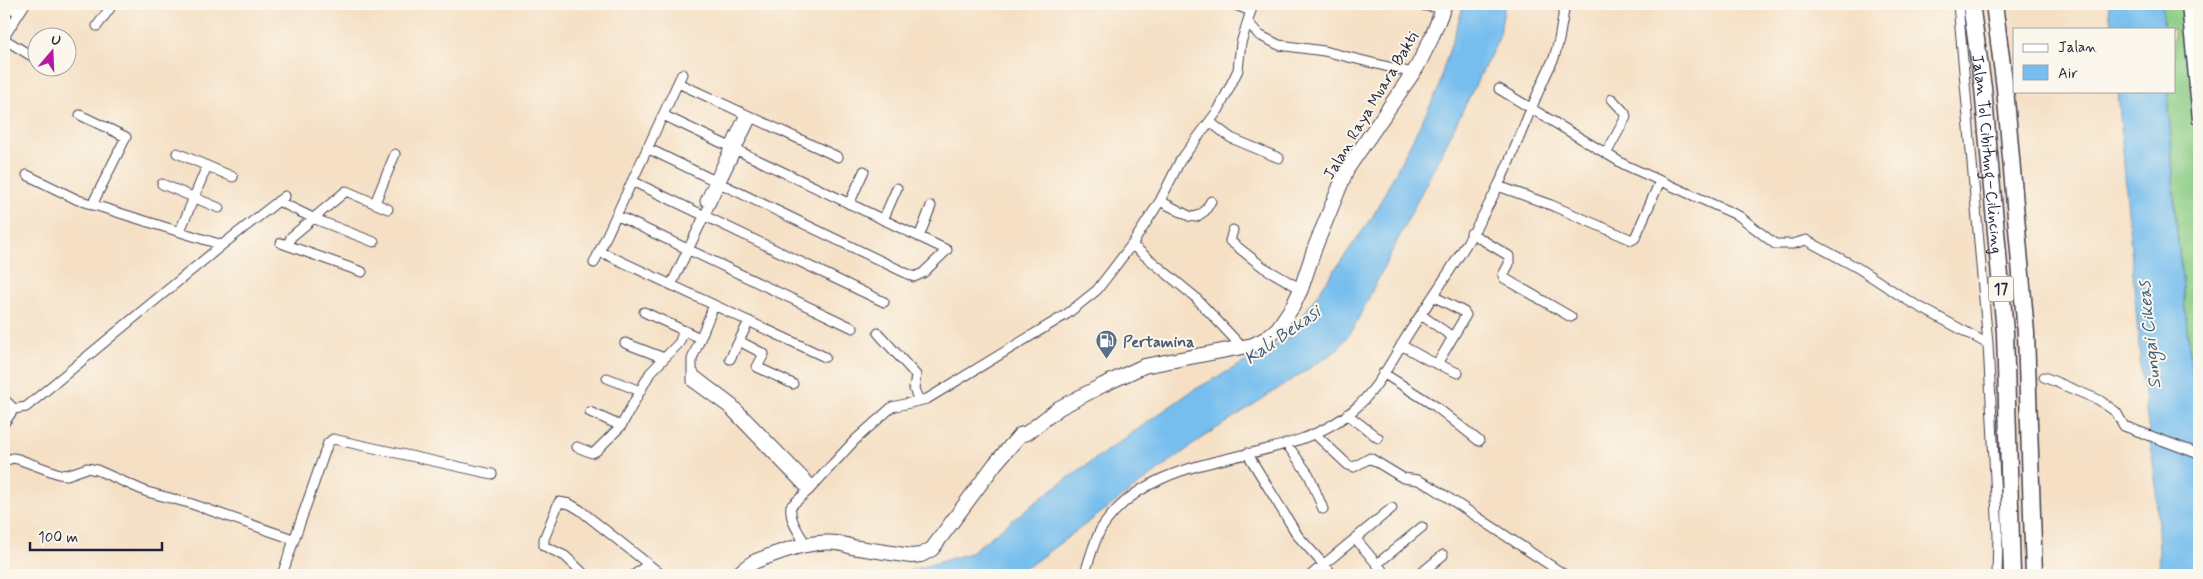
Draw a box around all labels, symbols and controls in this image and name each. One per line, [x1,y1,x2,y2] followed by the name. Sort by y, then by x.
[28,28,78,78] north arrow
[1319,28,1424,184] street label: Jalan Raya Muara Bakti
[2013,28,2176,92] legend
[49,31,63,51] text: U
[2058,38,2097,58] text: Jalan
[1966,53,2007,255] street label: Jalan Tol Cibitung–Cilincing
[2058,64,2078,84] text: Air
[1988,276,2014,302] road number: 17
[2132,278,2170,390] water label: Sungai Cikeas
[1240,299,1328,371] water label: Kali Bekasi
[1095,329,1119,360] fuel station icon: Pertamina
[1123,332,1194,353] place label: Pertamina
[30,519,162,551] scale bar
[38,528,78,548] text: 100 m

